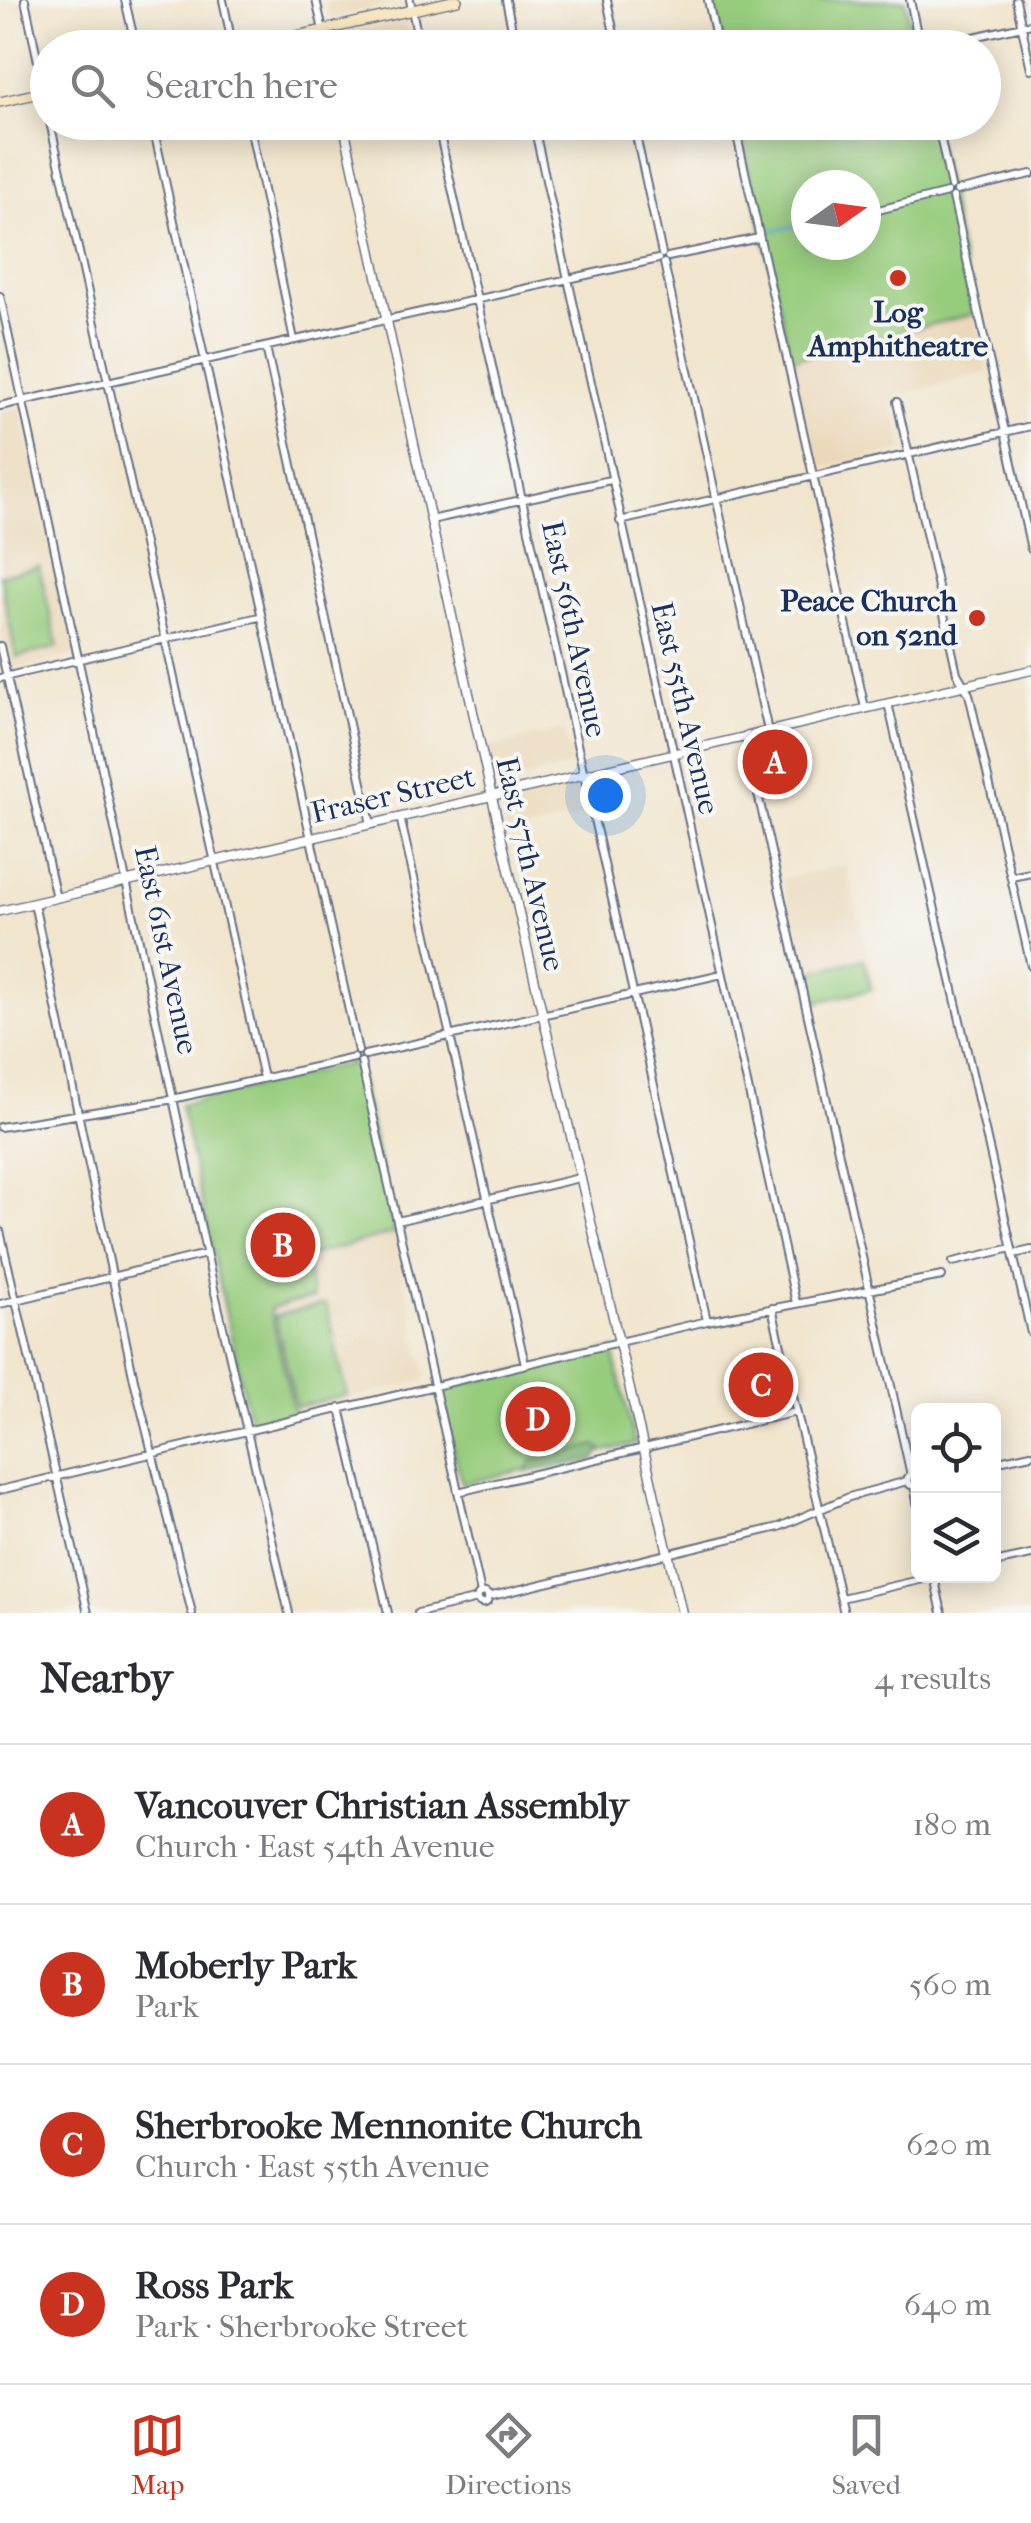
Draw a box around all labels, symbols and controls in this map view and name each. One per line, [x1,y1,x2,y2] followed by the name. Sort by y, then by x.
[30,30,1001,140] search box
[65,58,120,113] icon: search
[145,63,338,108] text: Search here
[791,170,881,260] north arrow
[887,267,909,289] marker: Log Amphitheatre
[806,295,988,364] place label: Log Amphitheatre
[534,518,614,741] street label: East 56th Avenue
[780,584,959,653] place label: Peace Church on 52nd
[644,598,726,818] street label: East 55th Avenue
[966,607,988,629] marker: Peace Church on 52nd
[742,724,808,800] pin: A
[488,754,572,975] street label: East 57th Avenue
[308,759,479,831] street label: Fraser Street
[580,770,631,821] your location
[127,843,205,1058] street label: East 61st Avenue
[250,1208,316,1282] pin: B
[728,1348,794,1422] pin: C
[506,1382,570,1456] pin: D
[911,1403,1001,1583] map controls
[911,1403,1001,1493] button: locate
[911,1493,1001,1583] button: layers
[40,1654,172,1703] text: Nearby
[874,1660,991,1697] text: 4 results
[135,1783,628,1828] text: Vancouver Christian Assembly
[62,1806,83,1843] text: A
[912,1806,991,1843] text: 180 m
[135,1828,495,1865] text: Church · East 54th Avenue
[135,1943,357,1988] text: Moberly Park
[62,1966,83,2003] text: B
[909,1966,991,2003] text: 560 m
[135,1988,199,2025] text: Park
[135,2103,642,2148] text: Sherbrooke Mennonite Church
[62,2126,83,2163] text: C
[906,2126,991,2163] text: 620 m
[135,2148,489,2185] text: Church · East 55th Avenue
[135,2263,293,2308] text: Ross Park
[60,2286,85,2323] text: D
[904,2286,991,2323] text: 640 m
[135,2308,468,2345] text: Park · Sherbrooke Street
[130,2408,185,2501] tab: Map
[445,2408,571,2501] tab: Directions
[831,2408,901,2501] tab: Saved

